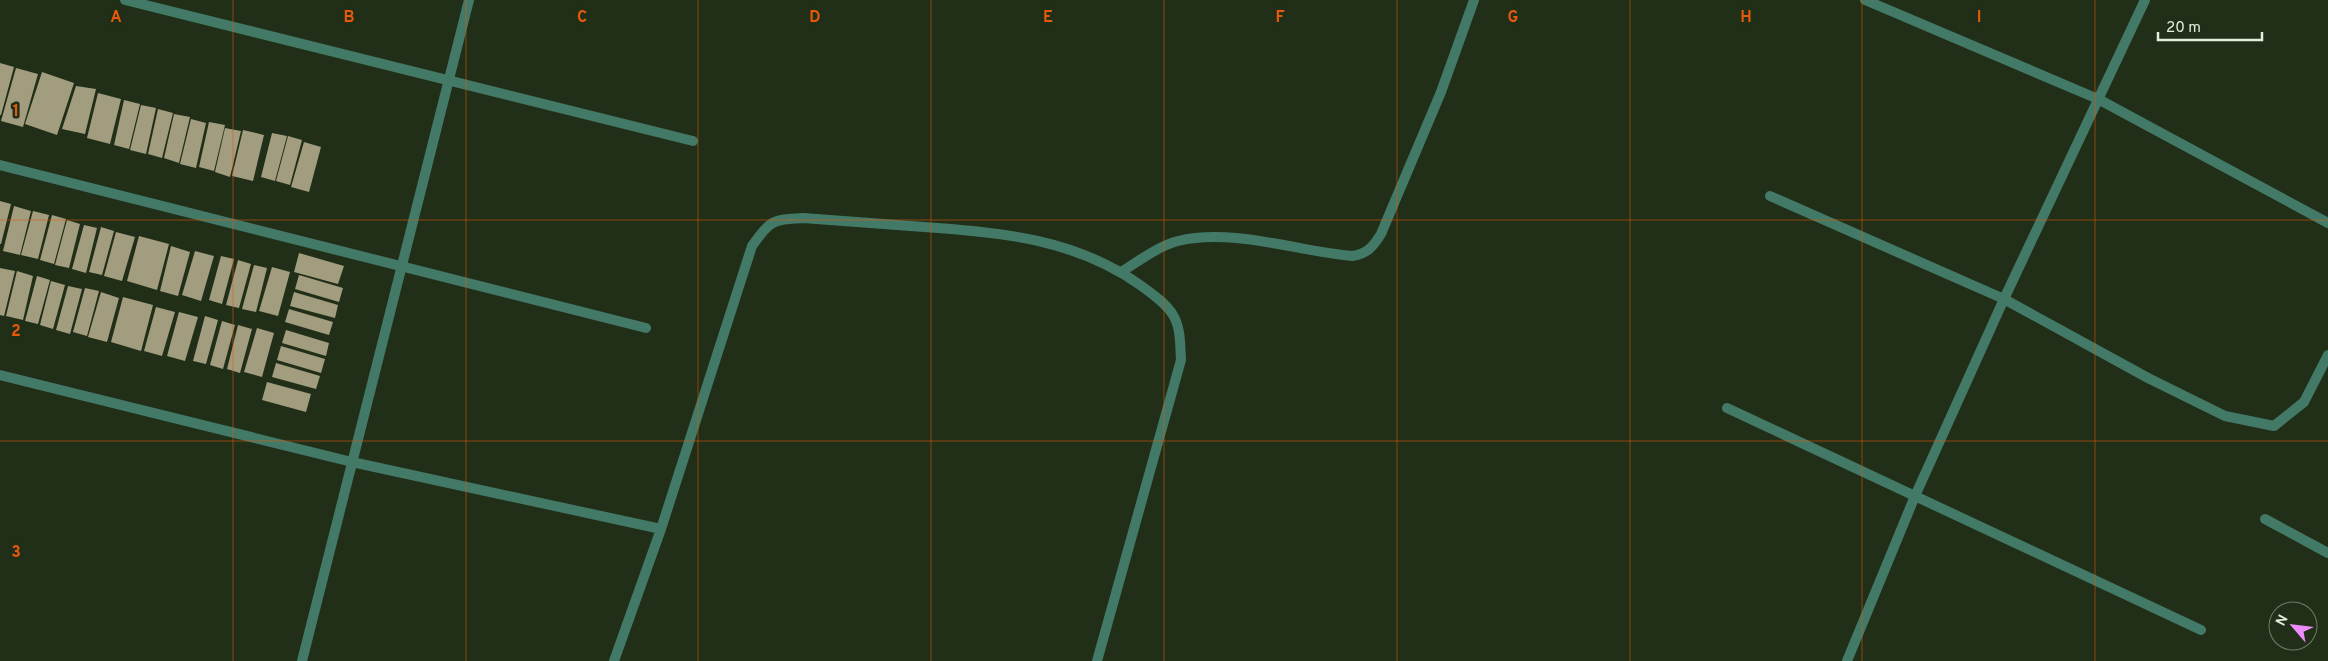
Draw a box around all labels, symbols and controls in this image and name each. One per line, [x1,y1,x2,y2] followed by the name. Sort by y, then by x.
[110,8,122,28] text: A
[343,8,355,28] text: B
[577,8,587,28] text: C
[809,8,821,28] text: D
[1043,8,1053,28] text: E
[1275,8,1285,28] text: F
[1508,8,1518,28] text: G
[1740,8,1752,28] text: H
[1977,8,1981,28] text: I
[2158,10,2262,42] scale bar
[2166,19,2201,38] text: 20 m
[13,102,19,122] text: 1
[11,322,21,342] text: 2
[11,543,21,563] text: 3
[2268,601,2318,651] north arrow
[2273,612,2293,629] text: N

